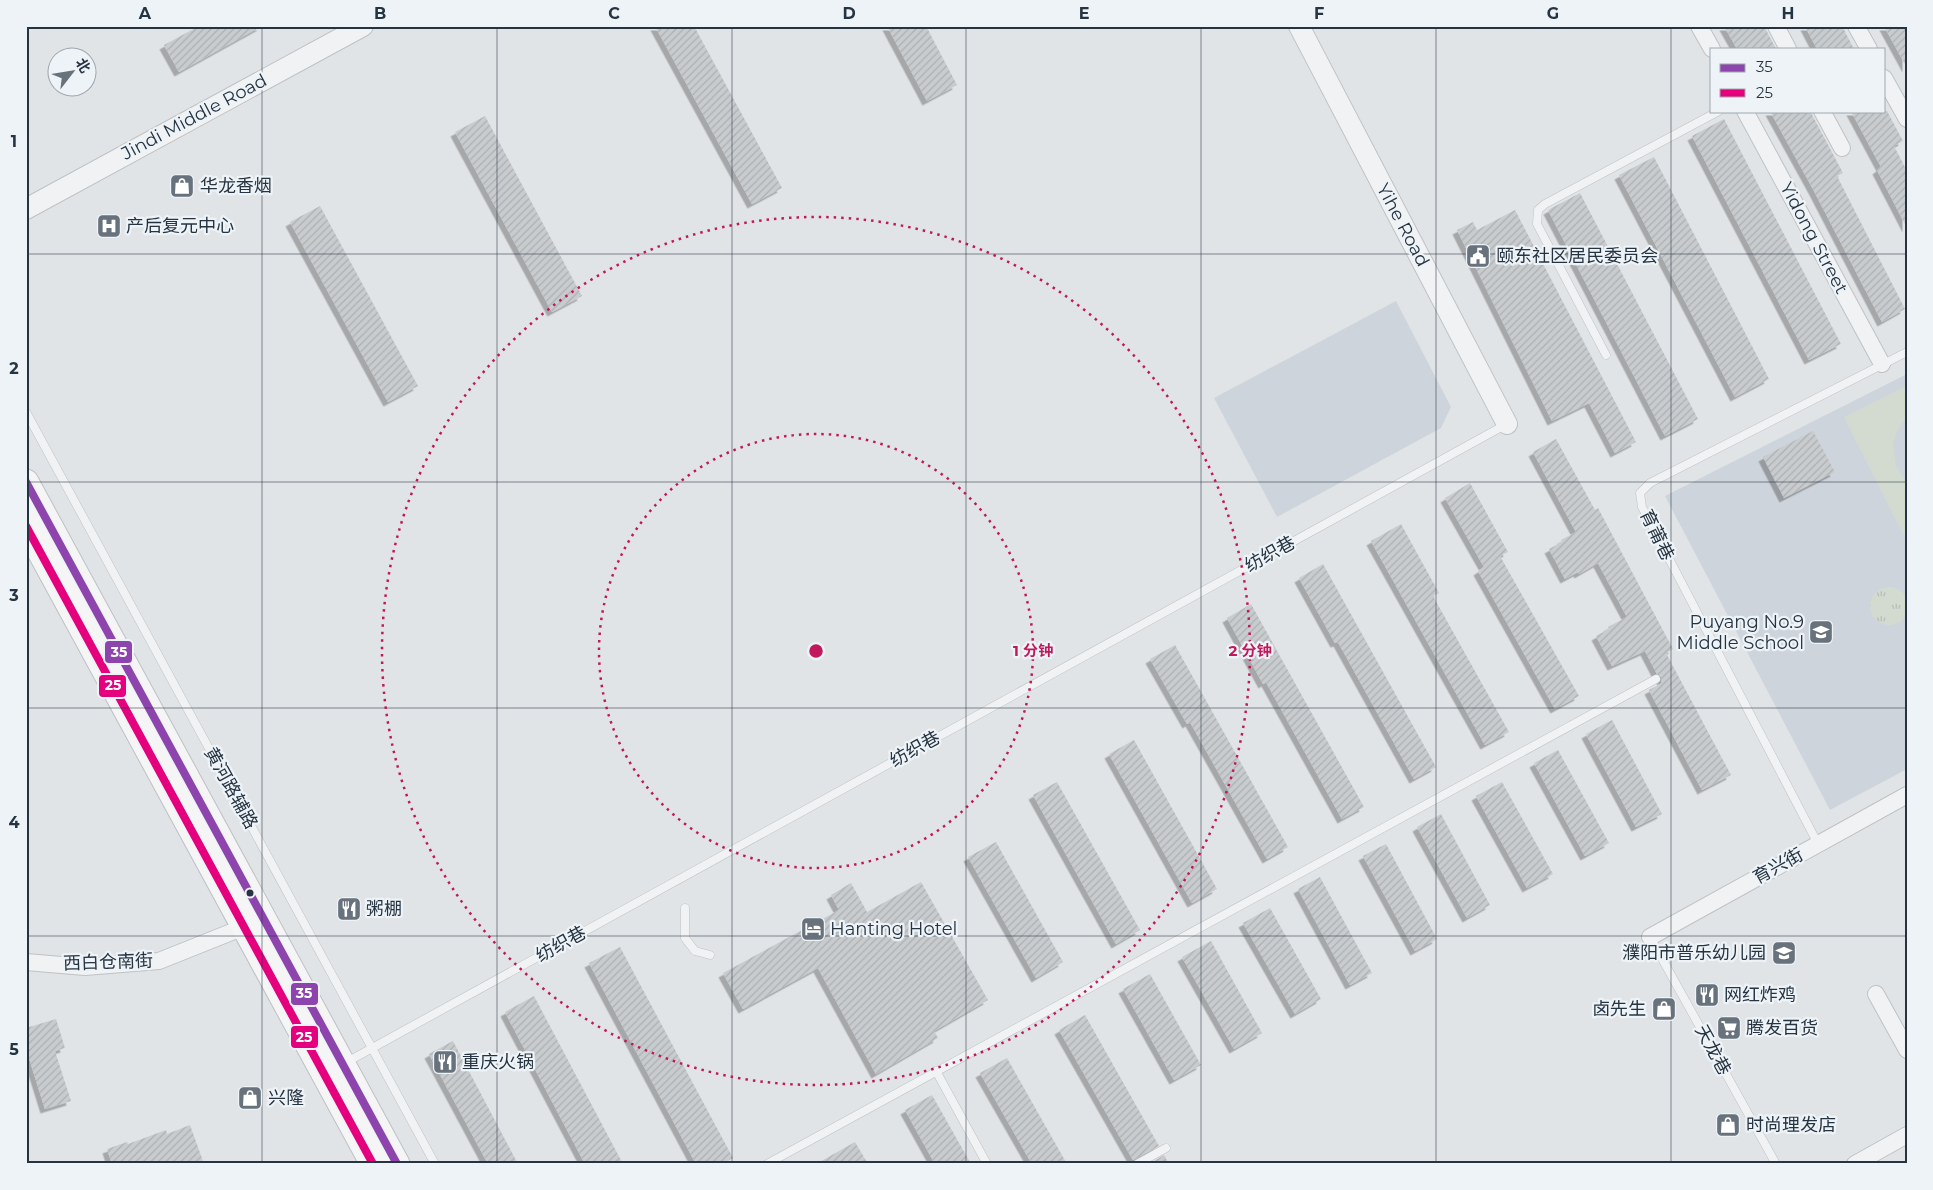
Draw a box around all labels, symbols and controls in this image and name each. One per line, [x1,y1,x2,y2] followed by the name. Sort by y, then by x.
[138,4,152,23] text: A
[374,4,386,23] text: B
[608,4,620,23] text: C
[842,4,856,23] text: D
[1079,4,1089,23] text: E
[1314,4,1324,23] text: F
[1547,4,1559,23] text: G
[1782,4,1794,23] text: H
[48,48,98,98] north arrow
[1710,48,1886,112] legend
[72,55,94,76] text: 北
[1756,57,1773,76] text: 35
[117,69,271,165] street label: Jindi Middle Road
[1756,83,1773,102] text: 25
[11,132,17,151] text: 1
[169,173,195,199] shop icon: 华龙香烟
[200,175,272,197] place label: 华龙香烟
[1775,178,1853,298] street label: Yidong Street
[1372,180,1434,270] street label: Yihe Road
[96,213,122,239] hospital icon: 产后复元中心
[126,215,234,237] place label: 产后复元中心
[1465,243,1491,269] public building icon: 颐东社区居民委员会
[1496,245,1658,267] place label: 颐东社区居民委员会
[9,359,19,378] text: 2
[1635,506,1679,564] street label: 育莆巷
[1241,531,1299,577] street label: 纺织巷
[8,586,19,605] text: 3
[1676,611,1804,654] place label: Puyang No.9 Middle School
[1808,619,1834,645] school or university icon: Puyang No.9 Middle School
[104,640,133,664] line badge: 35
[1013,641,1053,660] text: 1 分钟
[1228,641,1272,660] text: 2 分钟
[807,642,825,660] centre of rings
[110,643,127,661] text: 35
[98,674,127,698] line badge: 25
[105,676,121,694] text: 25
[886,726,944,772] street label: 纺织巷
[200,743,262,833] street label: 黄河路辅路
[8,813,20,832] text: 4
[1749,843,1807,889] street label: 育兴街
[245,888,255,898] unlabelled marker
[336,896,362,922] restaurant icon: 粥棚
[366,898,402,920] place label: 粥棚
[800,916,826,942] hotel icon: Hanting Hotel
[830,918,957,940] place label: Hanting Hotel
[532,921,590,967] street label: 纺织巷
[1771,940,1797,966] school or university icon: 濮阳市普乐幼儿园
[1622,942,1766,964] place label: 濮阳市普乐幼儿园
[63,949,153,975] street label: 西白仓南街
[290,982,319,1006] line badge: 35
[1694,982,1720,1008] restaurant icon: 网红炸鸡
[295,984,312,1002] text: 35
[1724,984,1796,1006] place label: 网红炸鸡
[1651,996,1677,1022] shop icon: 卤先生
[1592,998,1646,1020] place label: 卤先生
[1716,1015,1742,1041] supermarket icon: 腾发百货
[1746,1017,1818,1039] place label: 腾发百货
[1690,1021,1736,1079] street label: 天龙巷
[290,1025,319,1049] line badge: 25
[296,1028,312,1046] text: 25
[9,1040,19,1059] text: 5
[432,1049,458,1075] restaurant icon: 重庆火锅
[462,1051,534,1073] place label: 重庆火锅
[237,1085,263,1111] shop icon: 兴隆
[268,1087,304,1109] place label: 兴隆
[1715,1112,1741,1138] shop icon: 时尚理发店
[1746,1114,1836,1136] place label: 时尚理发店

